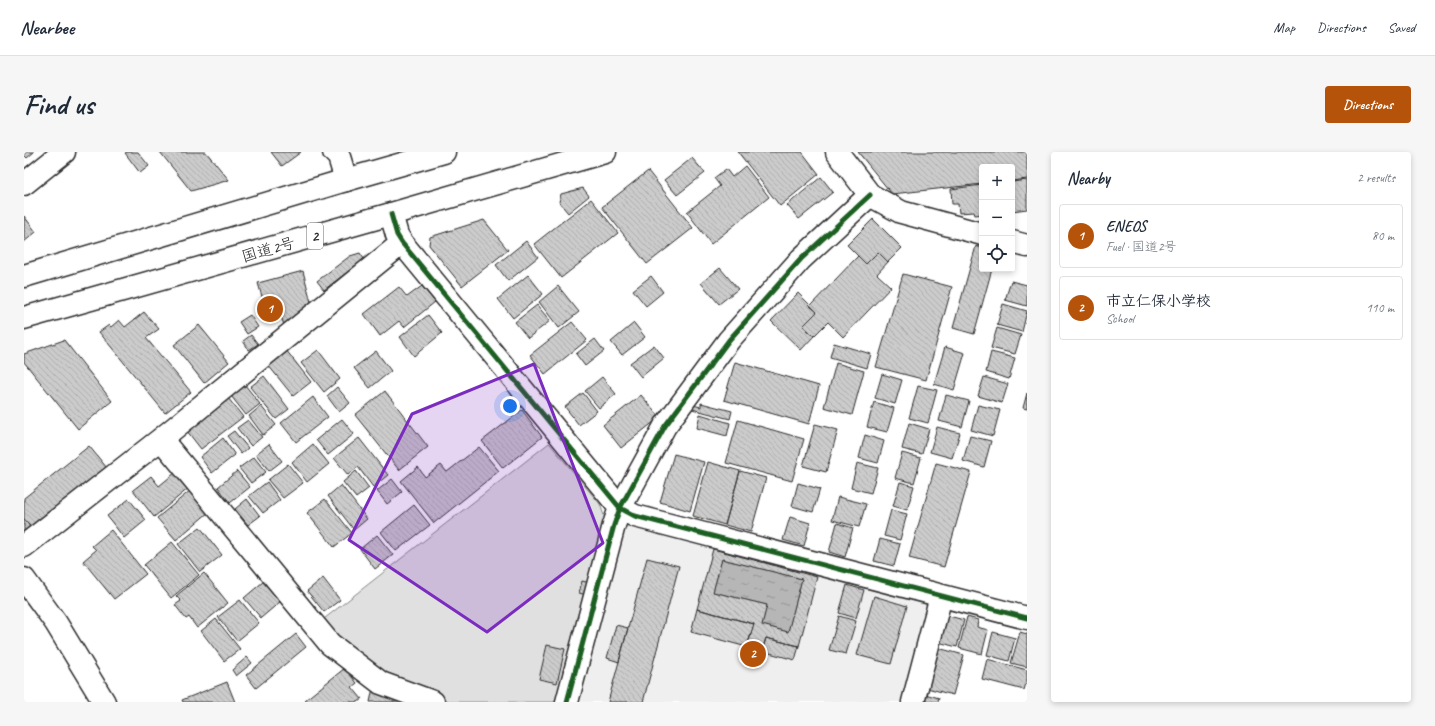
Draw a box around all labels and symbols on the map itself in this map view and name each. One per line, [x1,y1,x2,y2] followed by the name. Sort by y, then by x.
[307,223,323,249] road number: 2
[239,233,298,267] street label: 国道2号
[257,294,283,324] pin: 1
[500,396,520,416] your location
[740,639,766,669] pin: 2

